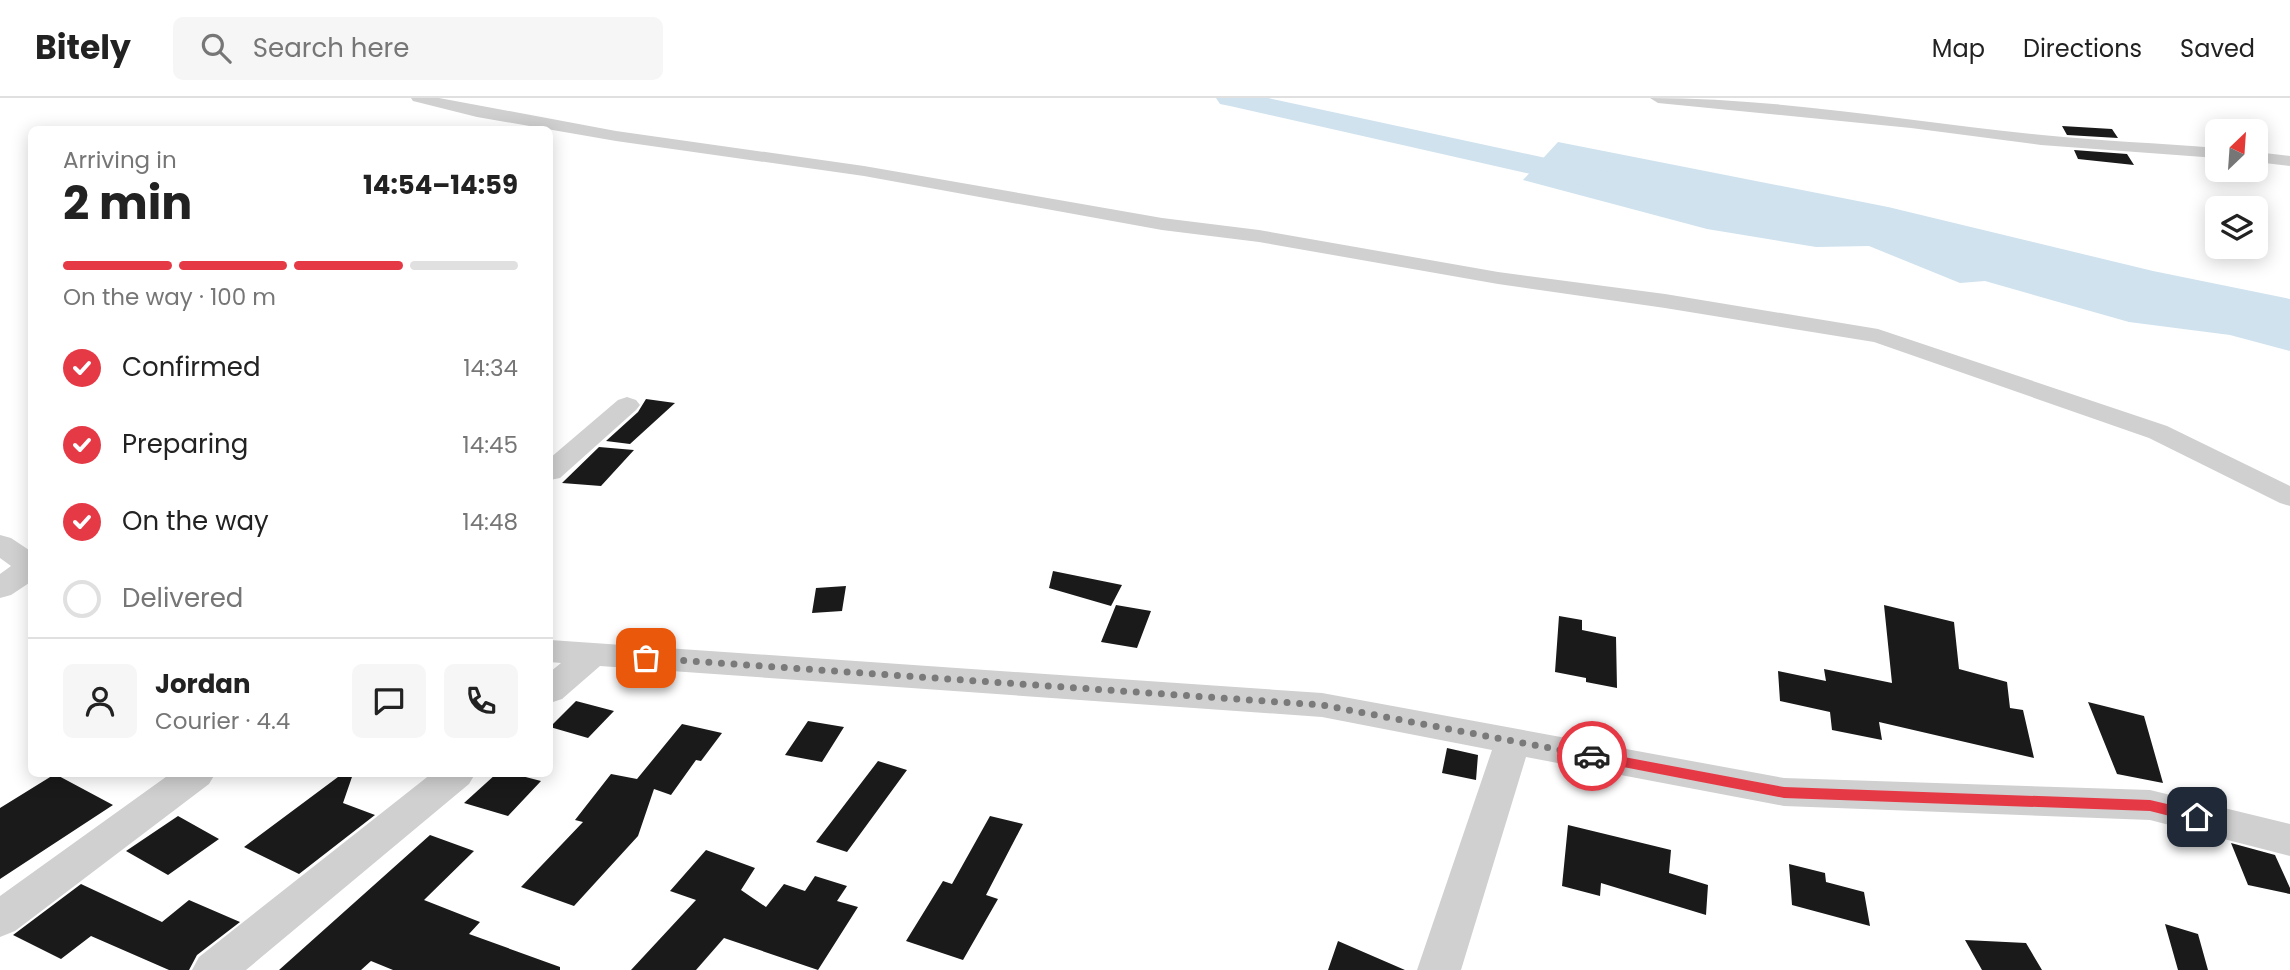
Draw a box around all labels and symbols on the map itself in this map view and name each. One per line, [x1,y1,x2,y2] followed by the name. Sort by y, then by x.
[2205,119,2268,182] north arrow
[616,628,676,688] pin
[1557,721,1627,791] courier
[2167,787,2227,847] pin

